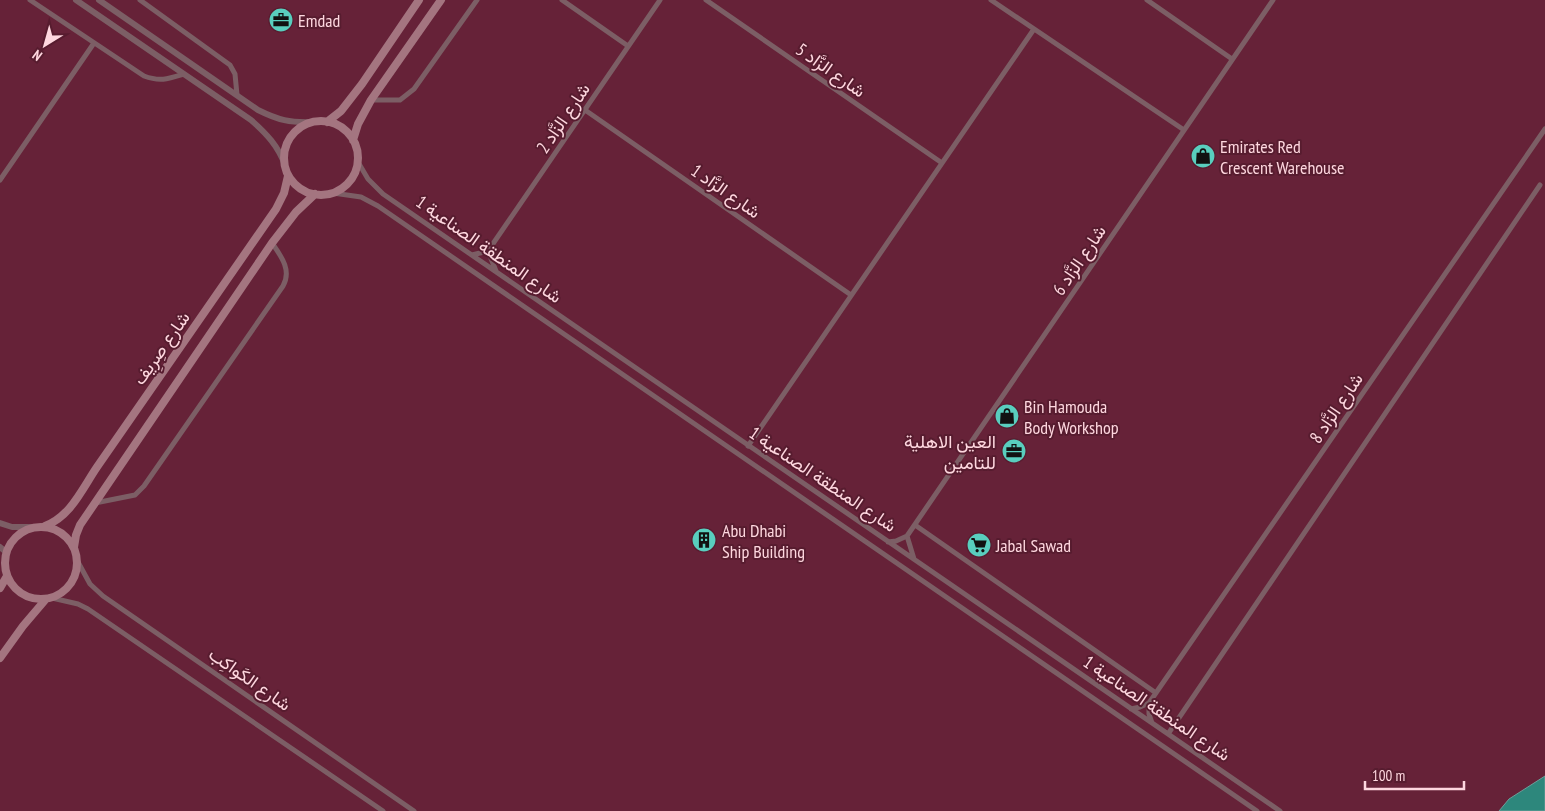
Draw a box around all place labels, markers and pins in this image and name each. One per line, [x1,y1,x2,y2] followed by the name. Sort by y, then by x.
[268,7,294,33] office icon: Emdad
[298,9,340,32] place label: Emdad
[1220,135,1344,179] place label: Emirates Red Crescent Warehouse
[1190,143,1216,169] shop icon: Emirates Red Crescent Warehouse
[1024,395,1119,439] place label: Bin Hamouda Body Workshop
[994,403,1020,429] shop icon: Bin Hamouda Body Workshop
[904,430,996,474] place label: العين الاهلية للتامين
[1001,438,1027,464] office icon: العين الاهلية للتامين
[722,519,805,563] place label: Abu Dhabi Ship Building
[691,527,717,553] building icon: Abu Dhabi Ship Building
[966,532,992,558] supermarket icon: Jabal Sawad
[995,534,1071,557] place label: Jabal Sawad

